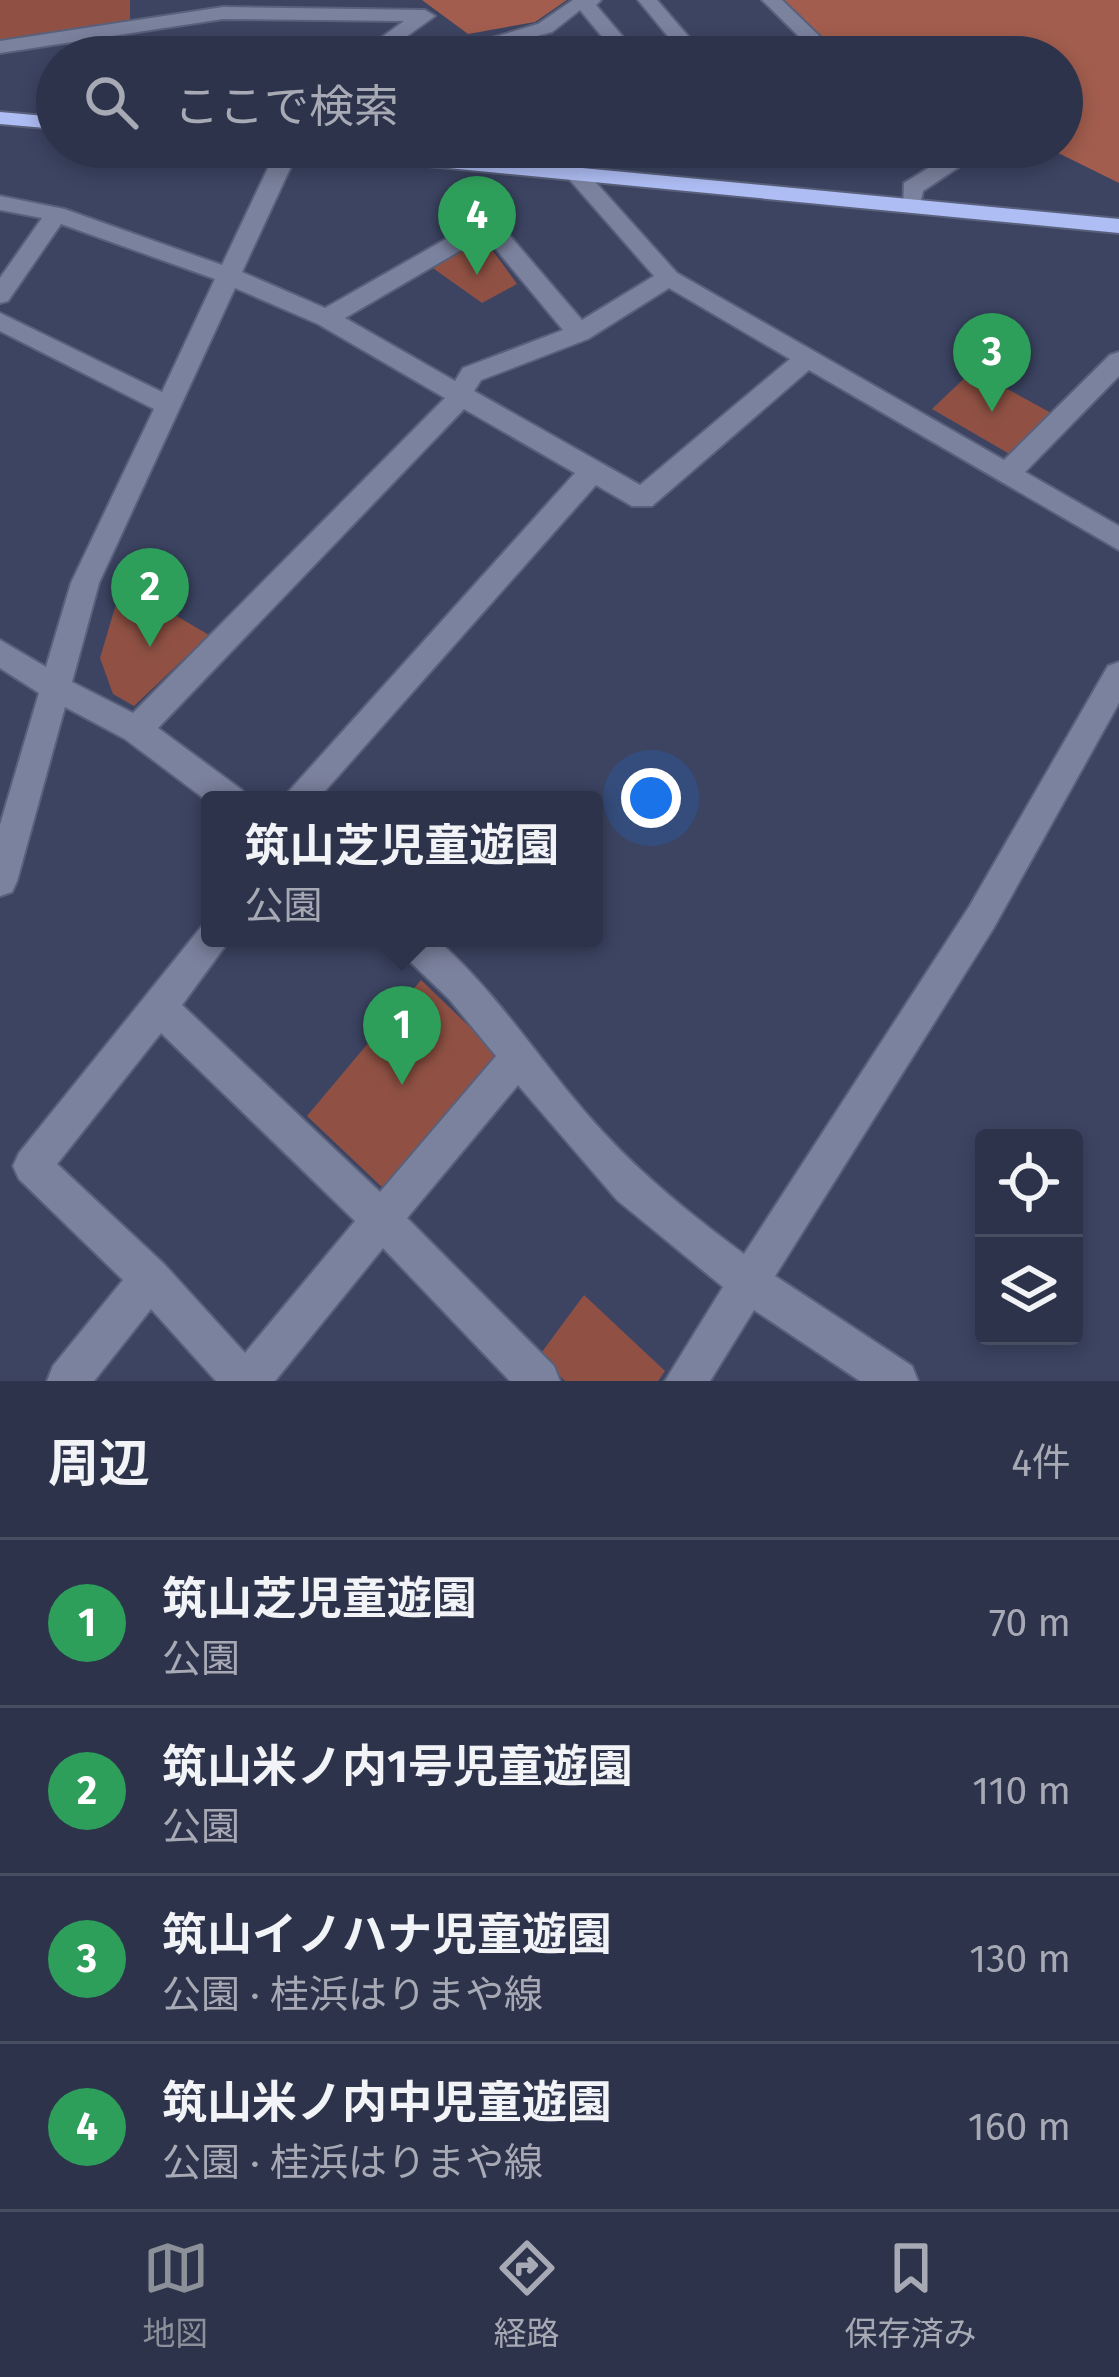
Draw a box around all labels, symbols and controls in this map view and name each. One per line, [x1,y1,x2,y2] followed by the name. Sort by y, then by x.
[36,36,1083,168] search box
[78,69,144,135] icon: search
[174,80,399,134] text: ここで検索
[438,176,516,275] pin: 4
[953,313,1031,412] pin: 3
[111,548,189,647] pin: 2
[621,768,681,828] your location
[201,791,603,947] popup
[244,819,560,873] text: 筑山芝児童遊園
[244,883,323,929] text: 公園
[363,986,441,1085] pin: 1
[975,1129,1083,1345] map controls
[975,1129,1083,1237] button: locate
[975,1237,1083,1345] button: layers
[48,1433,150,1495] text: 周辺
[1011,1440,1071,1486] text: 4件
[162,1572,477,1626] text: 筑山芝児童遊園
[78,1600,96,1646] text: 1
[989,1600,1071,1646] text: 70 m
[162,1636,240,1682] text: 公園
[162,1740,633,1794] text: 筑山米ノ内1号児童遊園
[77,1768,97,1814] text: 2
[972,1768,1071,1814] text: 110 m
[162,1804,240,1850] text: 公園
[162,1908,612,1962] text: 筑山イノハナ児童遊園
[77,1936,97,1982] text: 3
[969,1936,1071,1982] text: 130 m
[162,1972,543,2018] text: 公園 · 桂浜はりまや線
[162,2076,612,2130] text: 筑山米ノ内中児童遊園
[76,2104,98,2150] text: 4
[968,2104,1071,2150] text: 160 m
[162,2140,543,2186] text: 公園 · 桂浜はりまや線
[143,2235,209,2355] tab: 地図
[494,2235,560,2355] tab: 経路
[845,2235,977,2355] tab: 保存済み

